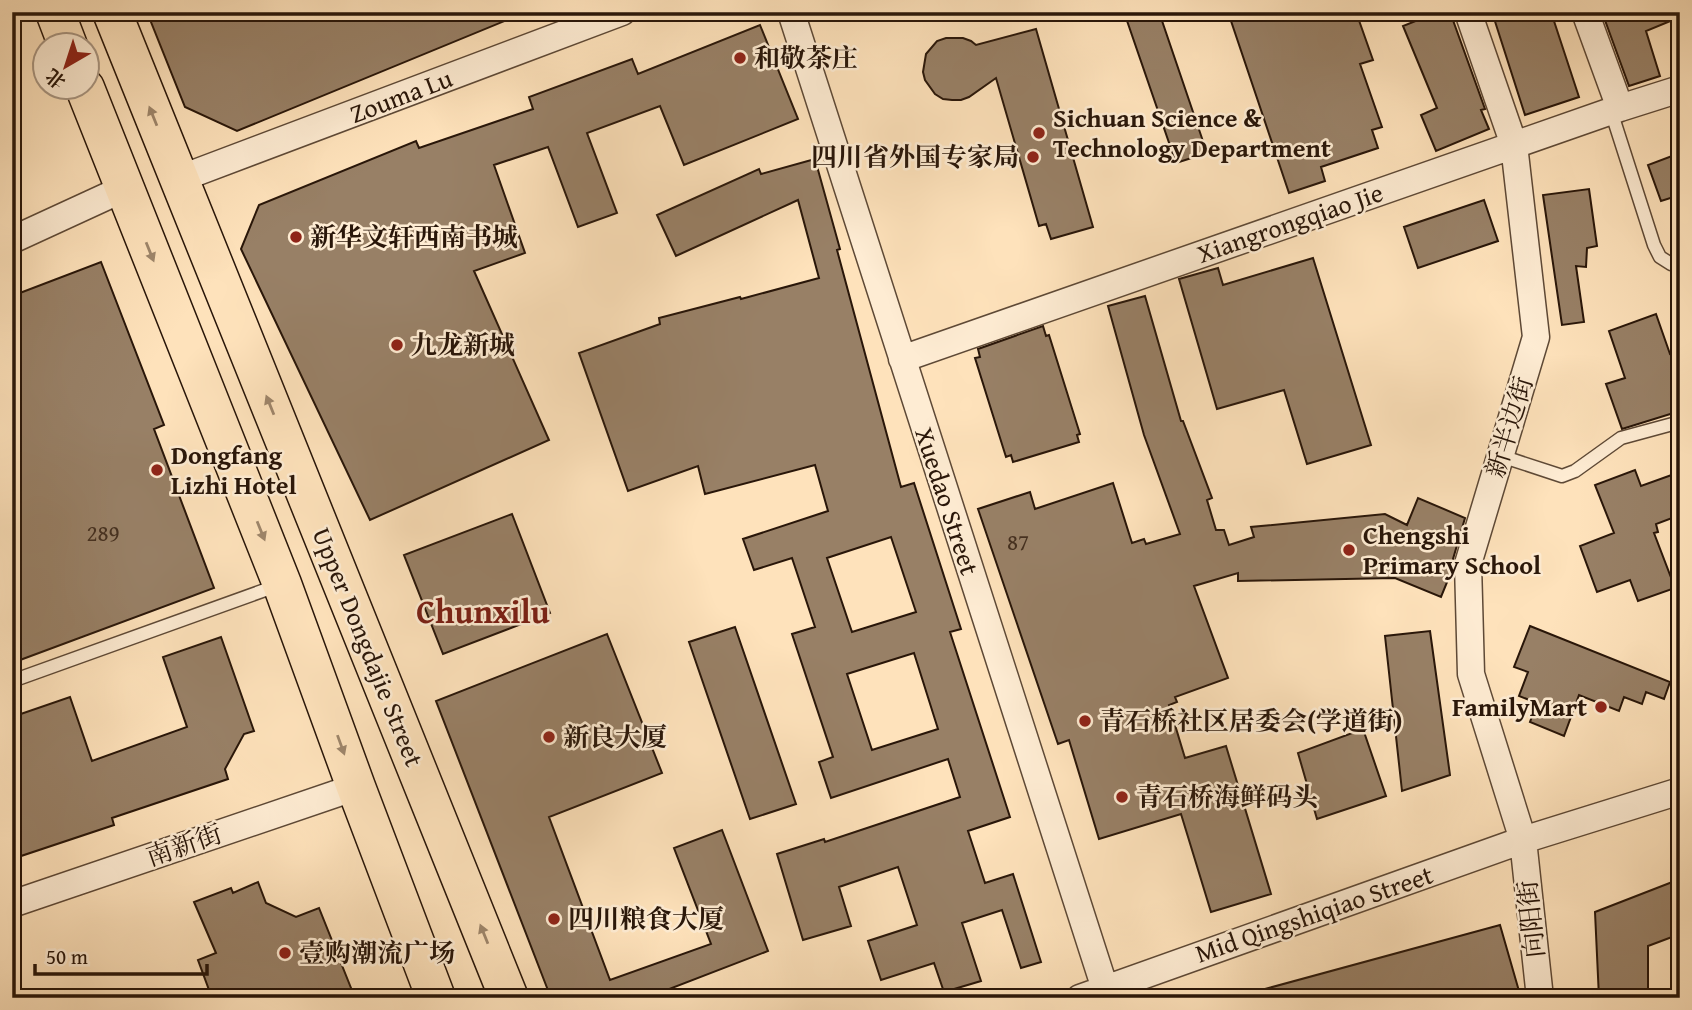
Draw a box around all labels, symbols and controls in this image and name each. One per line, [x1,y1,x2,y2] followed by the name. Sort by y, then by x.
[32,32,102,102] north arrow
[754,38,858,77] place label: 和敬茶庄
[732,50,748,66] marker: 和敬茶庄
[344,58,458,133] street label: Zouma Lu
[39,62,72,96] text: 北
[1053,98,1331,167] place label: Sichuan Science & Technology Department
[148,105,159,126] one-way arrow
[1031,125,1047,141] marker: Sichuan Science & Technology Department
[811,137,1019,176] place label: 四川省外国专家局
[1025,149,1041,165] marker: 四川省外国专家局
[1192,172,1388,273] street label: Xiangrongqiao Jie
[310,217,518,256] place label: 新华文轩西南书城
[288,229,304,245] marker: 新华文轩西南书城
[145,241,156,262] one-way arrow
[411,325,515,364] place label: 九龙新城
[389,337,405,353] marker: 九龙新城
[1475,371,1542,482] street label: 新半边街
[265,395,276,416] one-way arrow
[905,422,990,580] street label: Xuedao Street
[171,435,297,504] place label: Dongfang Lizhi Hotel
[149,462,165,478] marker: Dongfang Lizhi Hotel
[1363,515,1541,584] place label: Chengshi Primary School
[86,516,120,549] house number: 289
[256,521,267,542] one-way arrow
[303,521,434,772] street label: Upper Dongdajie Street
[1007,525,1029,558] house number: 87
[1341,542,1357,558] marker: Chengshi Primary School
[416,587,550,635] district label: Chunxilu
[1452,687,1587,726] place label: FamilyMart
[1593,699,1609,715] marker: FamilyMart
[1099,701,1403,740] place label: 青石桥社区居委会(学道街)
[1077,713,1093,729] marker: 青石桥社区居委会(学道街)
[563,717,667,756] place label: 新良大厦
[541,729,557,745] marker: 新良大厦
[335,734,346,755] one-way arrow
[1136,777,1318,816] place label: 青石桥海鲜码头
[1114,789,1130,805] marker: 青石桥海鲜码头
[141,813,227,876] street label: 南新街
[1190,855,1438,973] street label: Mid Qingshiqiao Street
[1507,878,1554,960] street label: 向阳街
[568,899,724,938] place label: 四川粮食大厦
[546,911,562,927] marker: 四川粮食大厦
[478,924,489,945] one-way arrow
[35,933,206,977] scale bar
[299,933,455,972] place label: 壹购潮流广场
[46,941,88,972] text: 50 m
[277,945,293,961] marker: 壹购潮流广场

